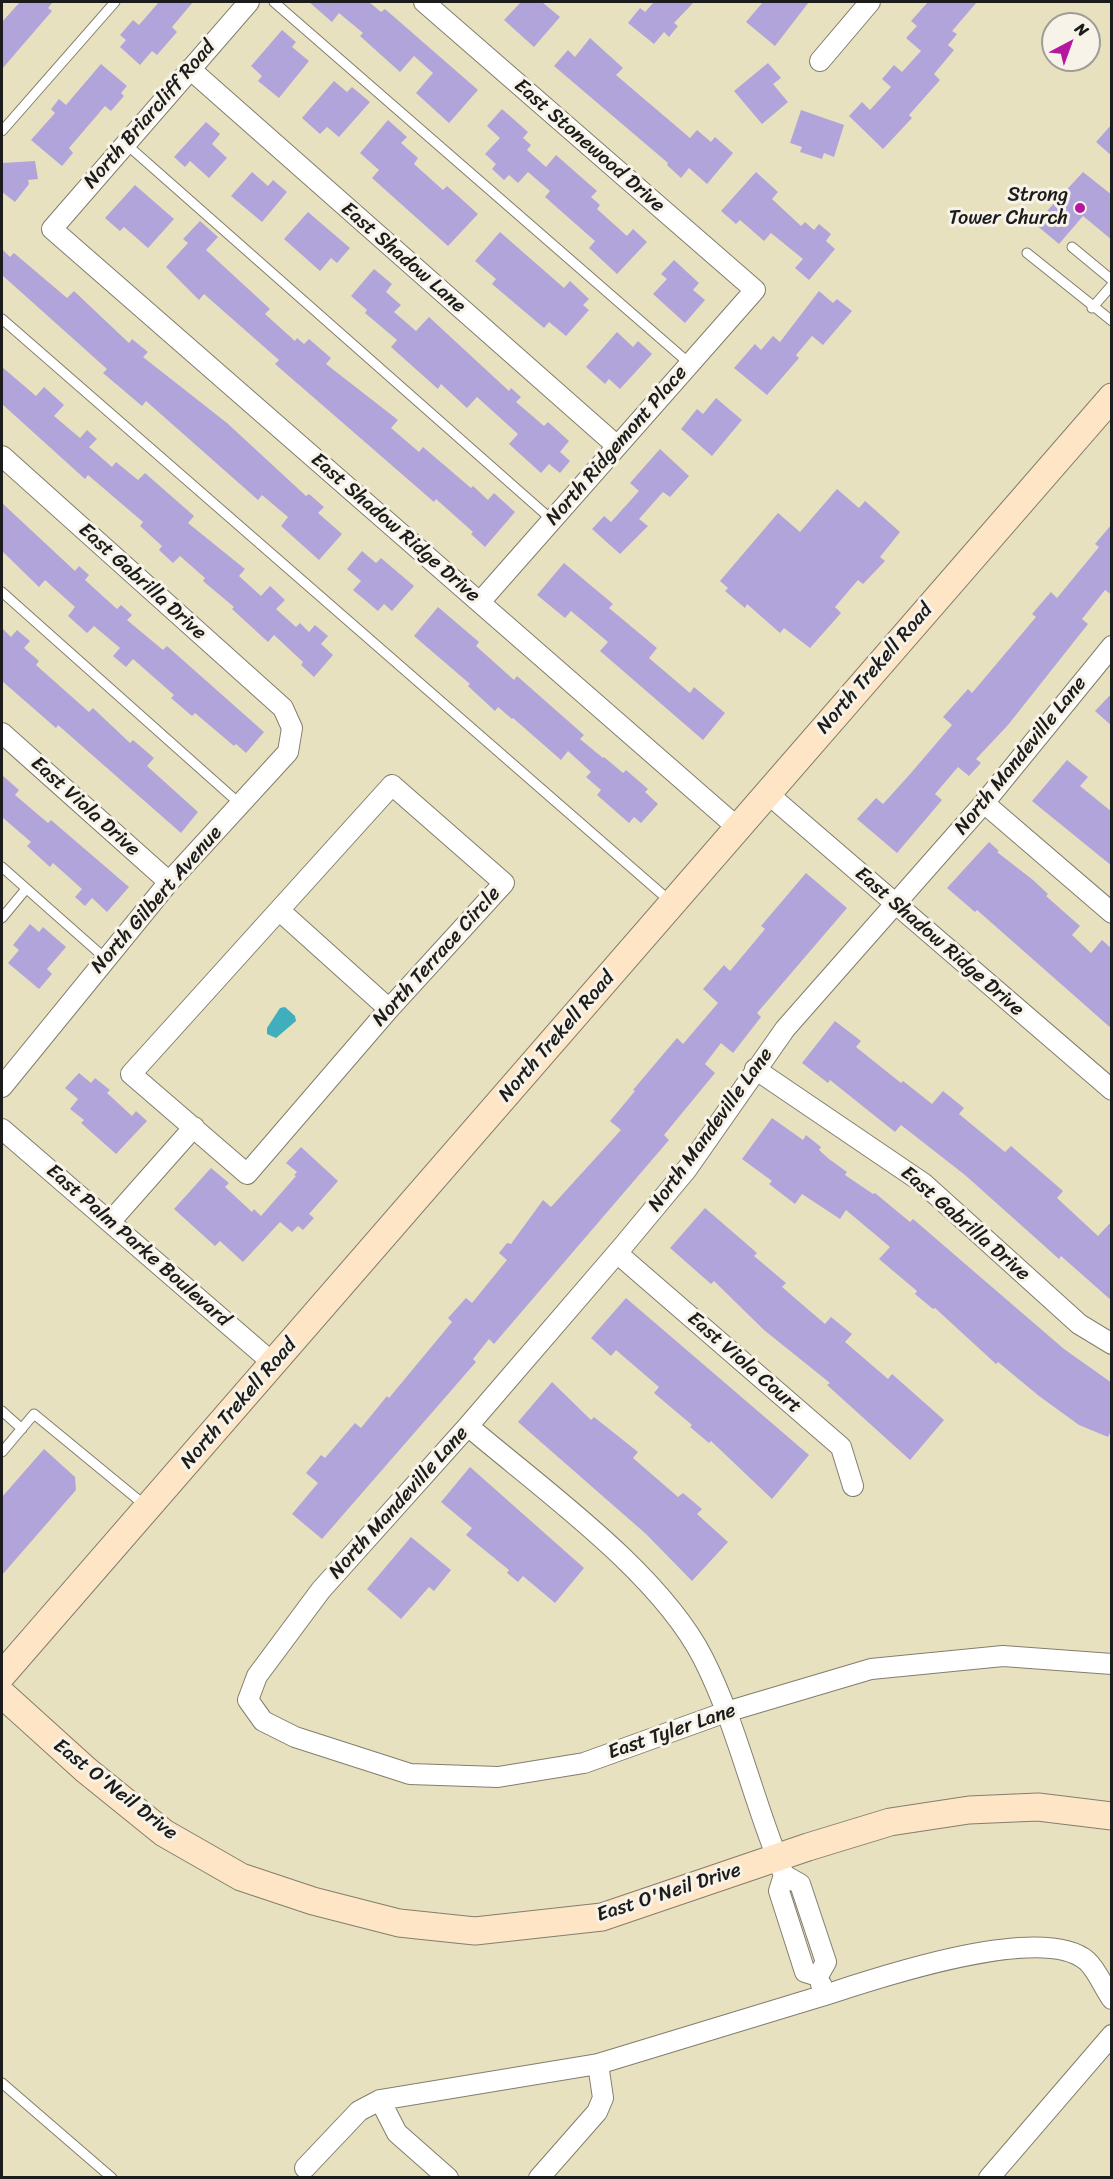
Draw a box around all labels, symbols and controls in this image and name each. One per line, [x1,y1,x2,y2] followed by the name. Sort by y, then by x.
[1041,12,1101,72] north arrow
[1068,15,1096,44] text: N
[79,36,221,194] street label: North Briarcliff Road
[509,74,669,218] street label: East Stonewood Drive
[949,184,1068,231] place label: Strong Tower Church
[336,197,470,319] street label: East Shadow Lane
[1073,201,1087,215] marker: Strong Tower Church
[541,361,693,531] street label: North Ridgemont Place
[306,448,484,608] street label: East Shadow Ridge Drive
[73,518,211,646] street label: East Gabrilla Drive
[812,599,938,739] street label: North Trekell Road
[950,672,1092,840] street label: North Mandeville Lane
[26,752,144,862] street label: East Viola Drive
[87,821,227,979] street label: North Gilbert Avenue
[850,862,1028,1022] street label: East Shadow Ridge Drive
[368,882,506,1032] street label: North Terrace Circle
[494,967,620,1107] street label: North Trekell Road
[644,1043,778,1217] street label: North Mandeville Lane
[41,1159,235,1333] street label: East Palm Parke Boulevard
[895,1161,1035,1287] street label: East Gabrilla Drive
[682,1307,806,1419] street label: East Viola Court
[176,1334,302,1474] street label: North Trekell Road
[324,1422,474,1584] street label: North Mandeville Lane
[605,1699,739,1765] street label: East Tyler Lane
[48,1734,182,1846] street label: East O'Neil Drive
[594,1858,744,1928] street label: East O'Neil Drive

